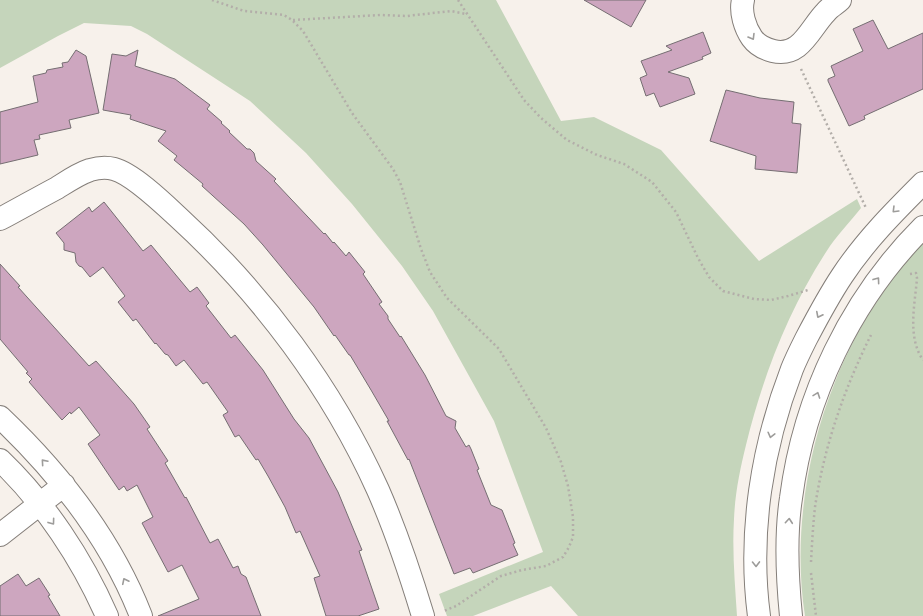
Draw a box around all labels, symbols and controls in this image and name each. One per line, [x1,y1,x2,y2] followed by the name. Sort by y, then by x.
[747,33,755,40] one-way arrow
[892,205,900,213] one-way arrow
[872,278,879,285] one-way arrow
[816,310,824,318] one-way arrow
[812,391,820,398] one-way arrow
[767,431,776,438] one-way arrow
[41,459,49,467] one-way arrow
[47,517,54,524] one-way arrow
[784,518,793,524] one-way arrow
[752,561,760,567] one-way arrow
[122,577,130,585] one-way arrow

